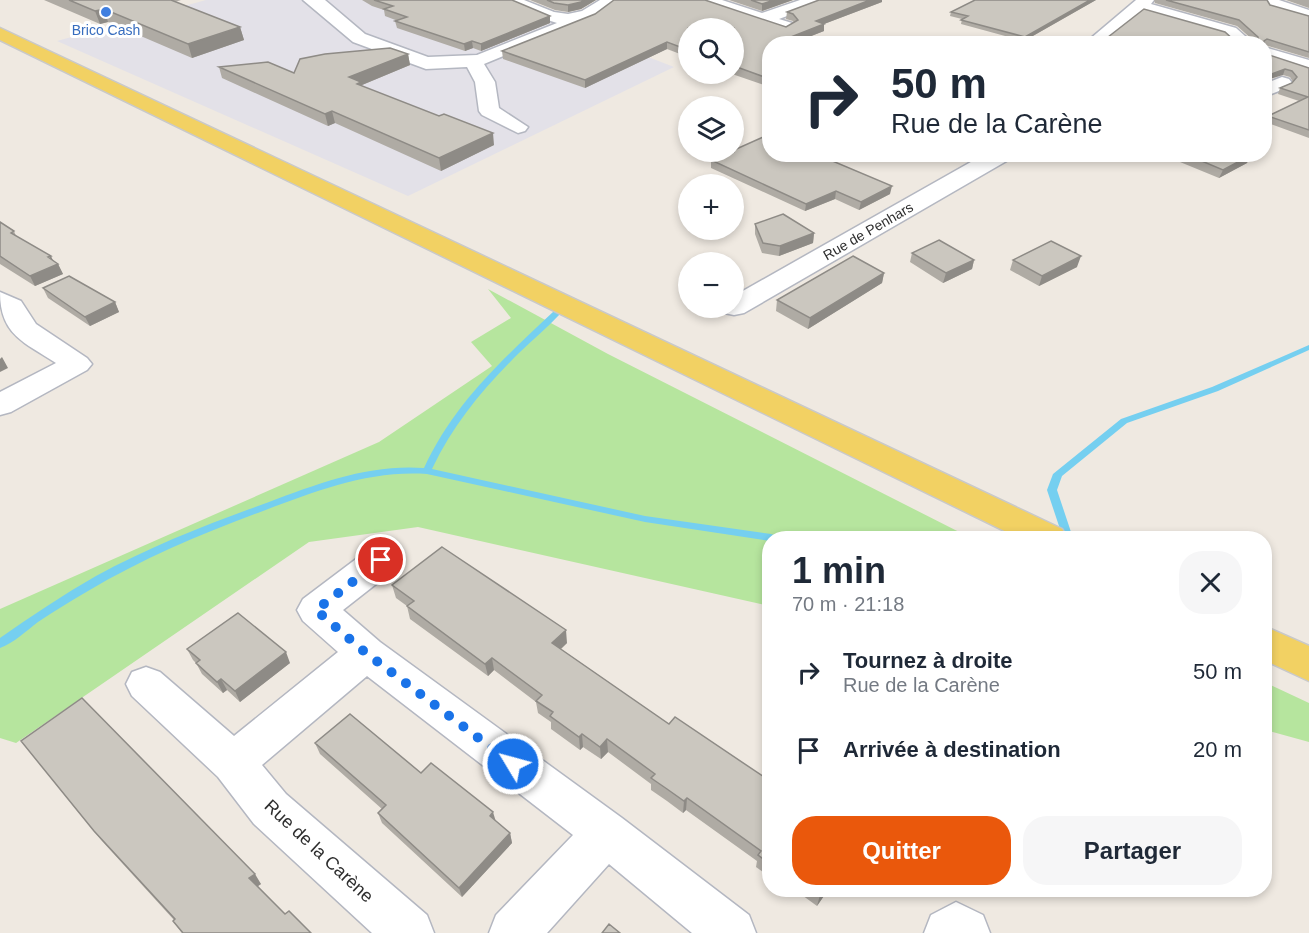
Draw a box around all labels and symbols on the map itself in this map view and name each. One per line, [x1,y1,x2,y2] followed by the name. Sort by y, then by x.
[99,5,113,19] marker: Brico Cash
[72,22,140,38] place label: Brico Cash
[820,199,916,263] street label: Rue de Penhars
[355,534,406,585] pin
[481,732,545,796] position arrow
[261,796,377,906] street label: Rue de la Carène

